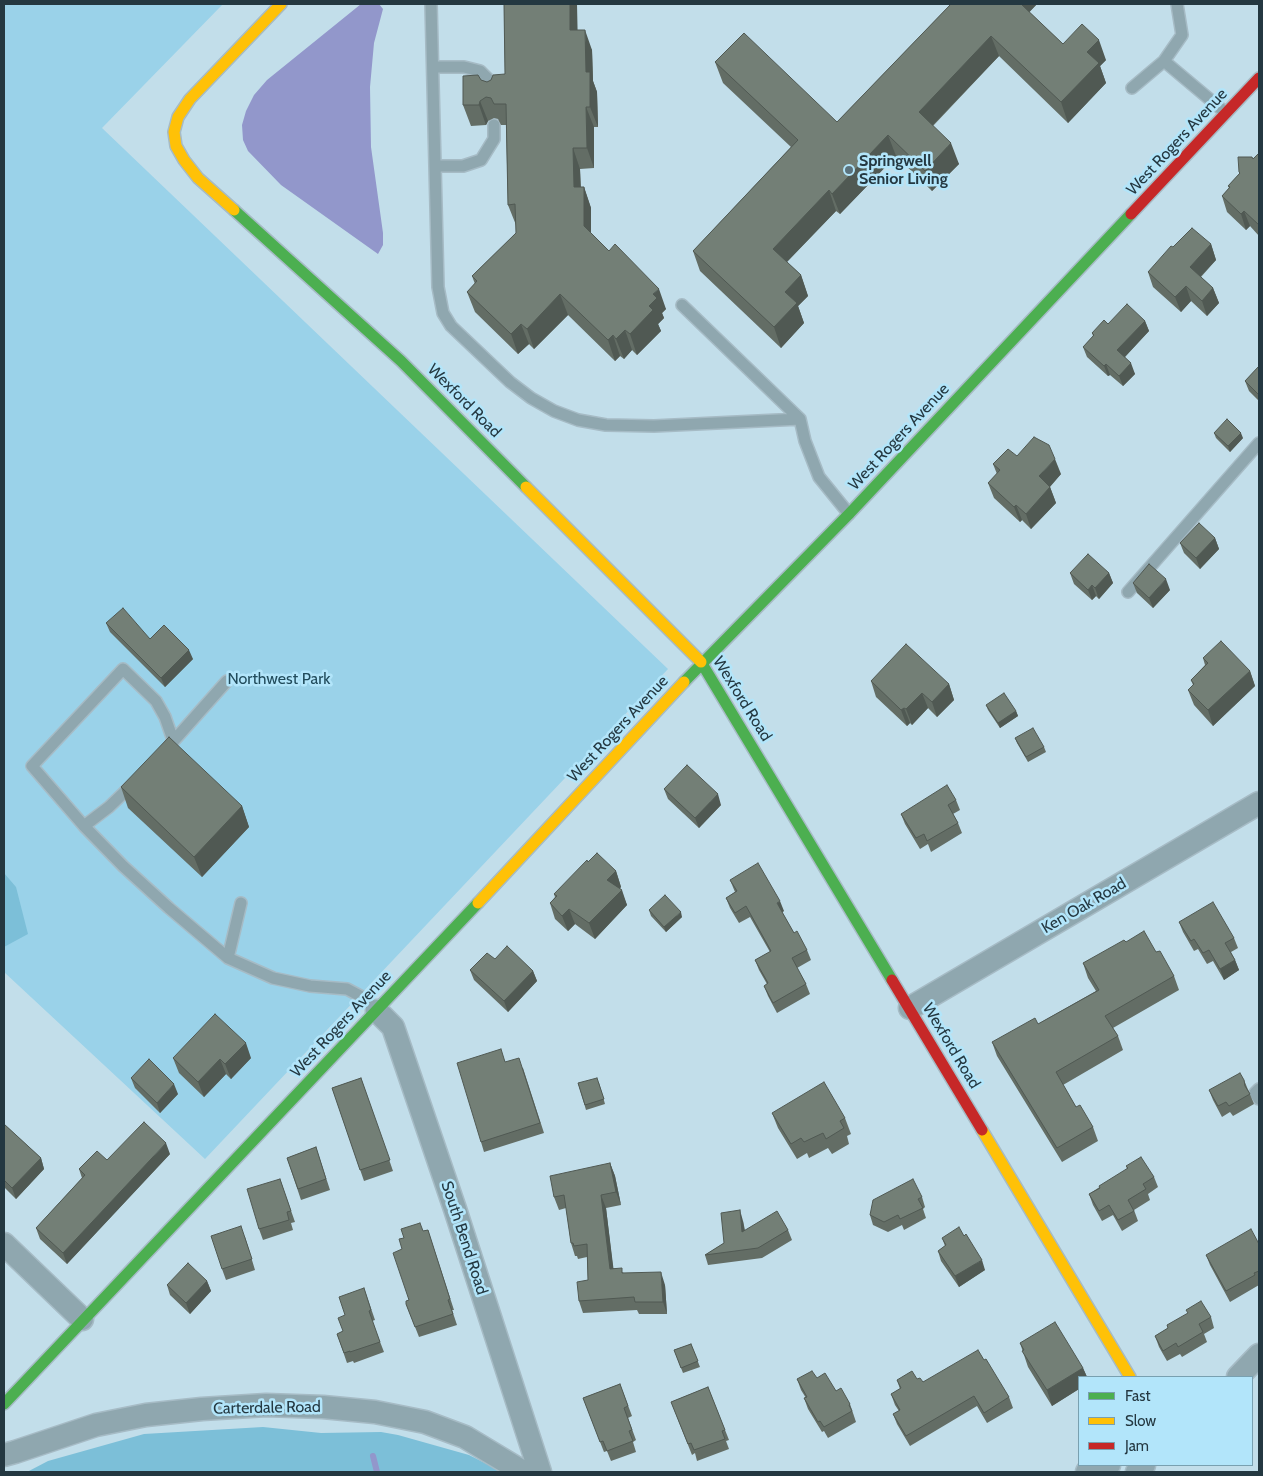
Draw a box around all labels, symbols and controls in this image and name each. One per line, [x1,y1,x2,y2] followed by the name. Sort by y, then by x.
[1123,85,1231,199] street label: West Rogers Avenue
[859,151,948,189] place label: Springwell Senior Living
[843,164,855,176] marker: Springwell Senior Living
[423,360,505,442] street label: Wexford Road
[845,380,953,494] street label: West Rogers Avenue
[708,653,776,745] street label: Wexford Road
[228,669,330,689] park label: Northwest Park
[564,672,672,786] street label: West Rogers Avenue
[1038,874,1130,938] street label: Ken Oak Road
[287,967,395,1081] street label: West Rogers Avenue
[918,1000,984,1092] street label: Wexford Road
[437,1179,491,1297] street label: South Bend Road
[1078,1376,1253,1466] legend
[1125,1387,1150,1405] text: Fast
[213,1397,321,1419] street label: Carterdale Road
[1125,1412,1156,1430] text: Slow
[1125,1437,1149,1455] text: Jam

